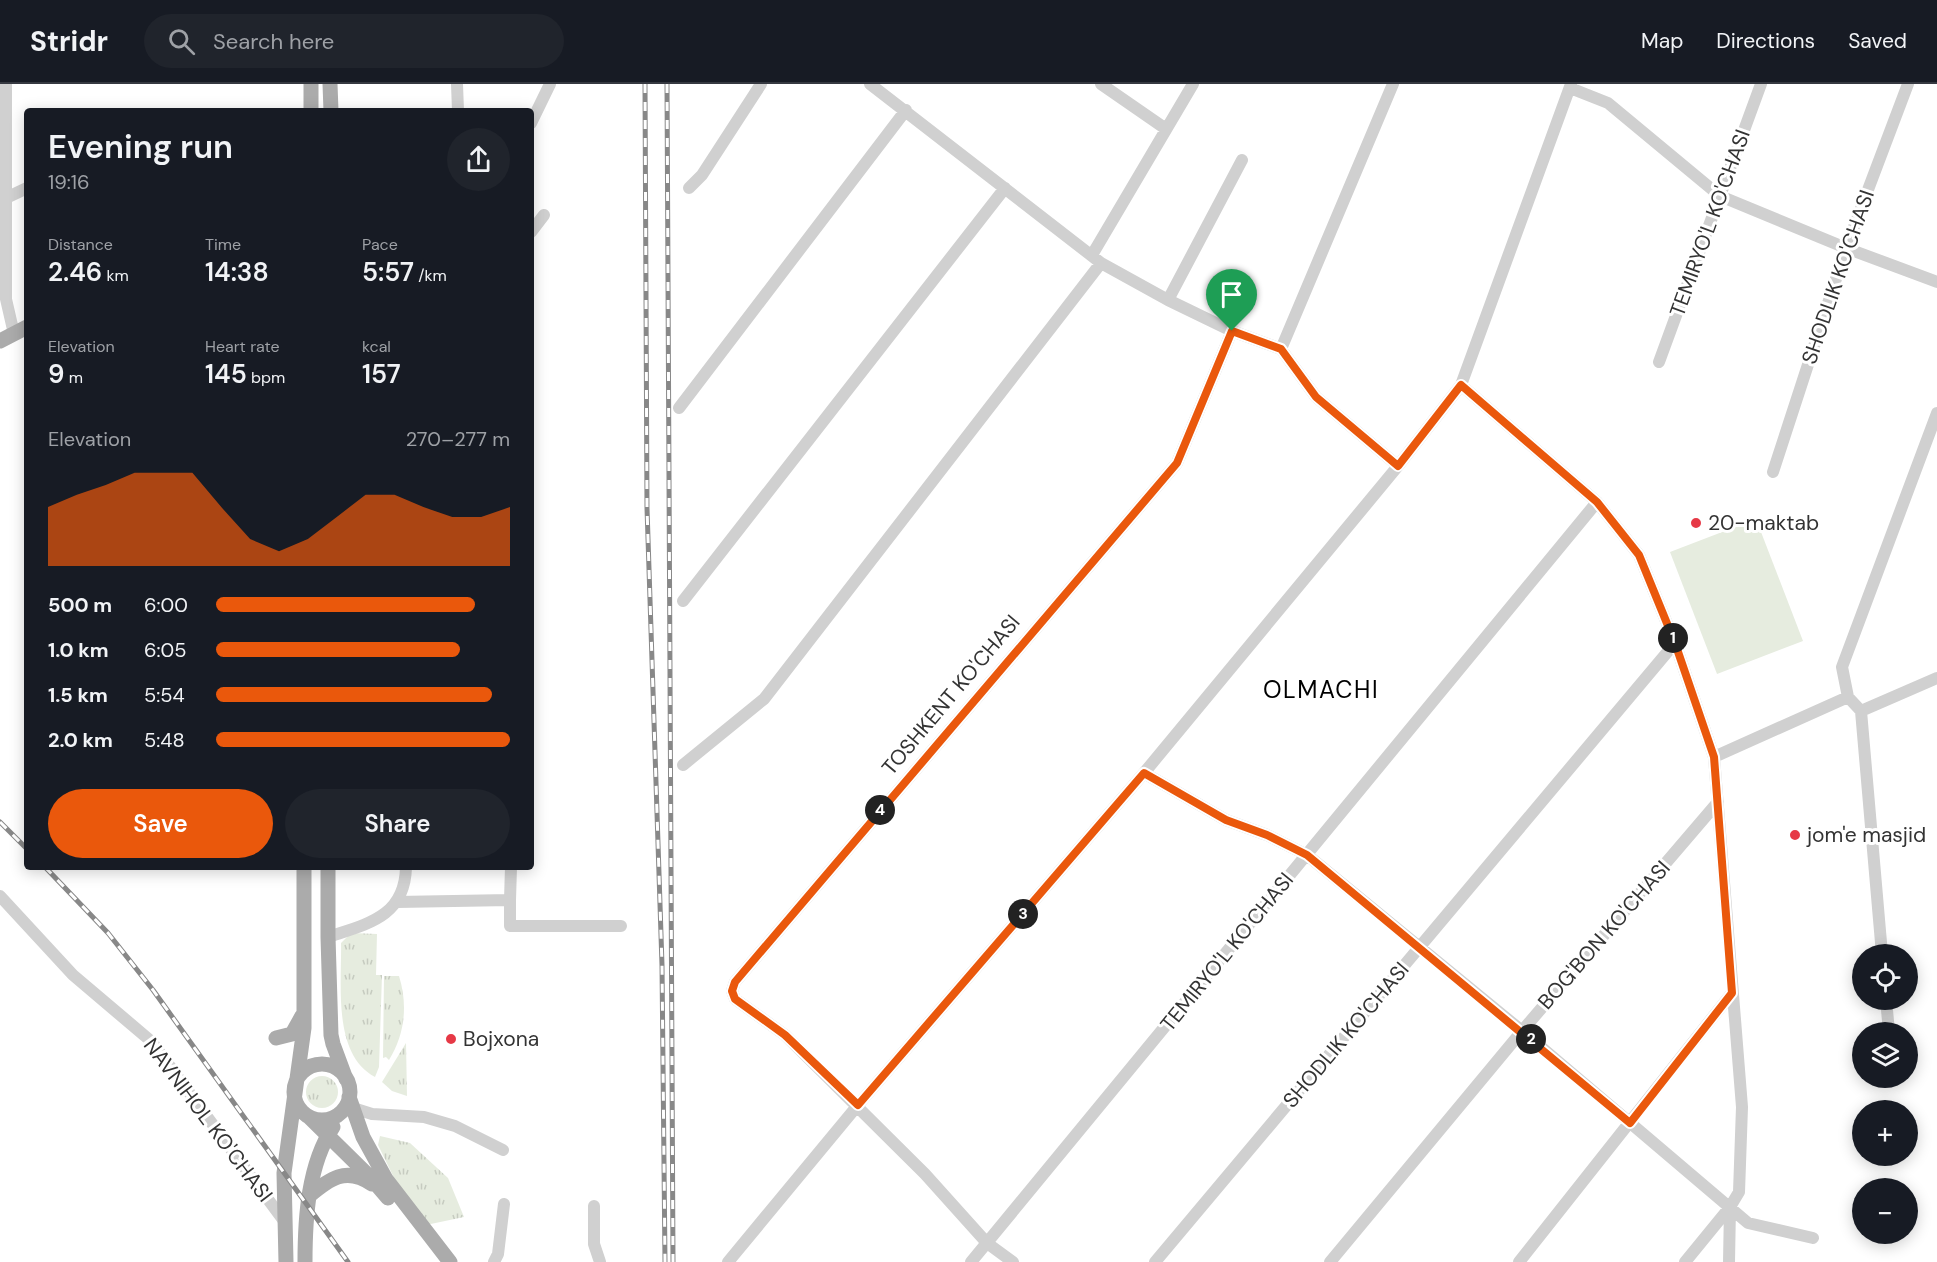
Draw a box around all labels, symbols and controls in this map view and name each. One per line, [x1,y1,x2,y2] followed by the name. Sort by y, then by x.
[144,14,564,68] search box
[30,23,108,60] text: Stridr
[165,25,198,58] icon: search
[213,27,334,56] text: Search here
[1641,27,1683,55] text: Map
[1716,27,1815,55] text: Directions
[1848,27,1907,55] text: Saved
[48,125,233,168] text: Evening run
[1663,126,1757,320] street label: TEMIRYO'L KO'CHASI
[447,128,510,191] button: share
[48,169,90,195] text: 19:16
[1795,186,1881,368] street label: SHODLIK KO'CHASI
[48,234,113,255] text: Distance
[205,234,241,255] text: Time
[362,234,398,255] text: Pace
[48,255,102,289] text: 2.46
[205,255,269,289] text: 14:38
[362,255,414,289] text: 5:57
[102,265,129,286] text: km
[414,265,447,286] text: /km
[1206,269,1257,331] pin
[1215,278,1248,311] icon: arrive
[48,336,115,357] text: Elevation
[205,336,280,357] text: Heart rate
[362,336,391,357] text: kcal
[48,357,64,391] text: 9
[205,357,247,391] text: 145
[362,357,401,391] text: 157
[64,367,83,388] text: m
[247,367,285,388] text: bpm
[48,426,131,452] text: Elevation
[406,426,510,452] text: 270–277 m
[1708,509,1819,537] place label: 20-maktab
[1689,516,1703,530] marker: 20-maktab
[48,592,112,618] text: 500 m
[144,592,188,618] text: 6:00
[876,609,1026,781] street label: TOSHKENT KO'CHASI
[1658,623,1688,653] pin: 1
[1670,627,1676,648] text: 1
[48,637,109,663] text: 1.0 km
[144,637,186,663] text: 6:05
[1263,674,1379,705] district label: OLMACHI
[48,682,108,708] text: 1.5 km
[144,682,185,708] text: 5:54
[48,727,113,753] text: 2.0 km
[144,727,185,753] text: 5:48
[48,789,273,858] button: Save
[285,789,510,858] button: Share
[865,795,895,825] pin: 4
[875,799,885,820] text: 4
[1806,821,1926,849] place label: jom'e masjid
[1788,828,1802,842] marker: jom'e masjid
[1532,855,1676,1015] street label: BOG'BON KO'CHASI
[1154,867,1300,1037] street label: TEMIRYO'L KO'CHASI
[1008,899,1038,929] pin: 3
[1018,903,1028,924] text: 3
[1852,944,1918,1244] map controls
[1852,944,1918,1010] button: locate
[1277,956,1415,1114] street label: SHODLIK KO'CHASI
[1852,1022,1918,1088] button: layers
[1516,1024,1546,1054] pin: 2
[463,1025,539,1053] place label: Bojxona
[1526,1028,1536,1049] text: 2
[137,1032,279,1208] street label: NAVNIHOL KO'CHASI
[444,1032,458,1046] marker: Bojxona
[1852,1100,1918,1166] button: +
[1852,1178,1918,1244] button: −

